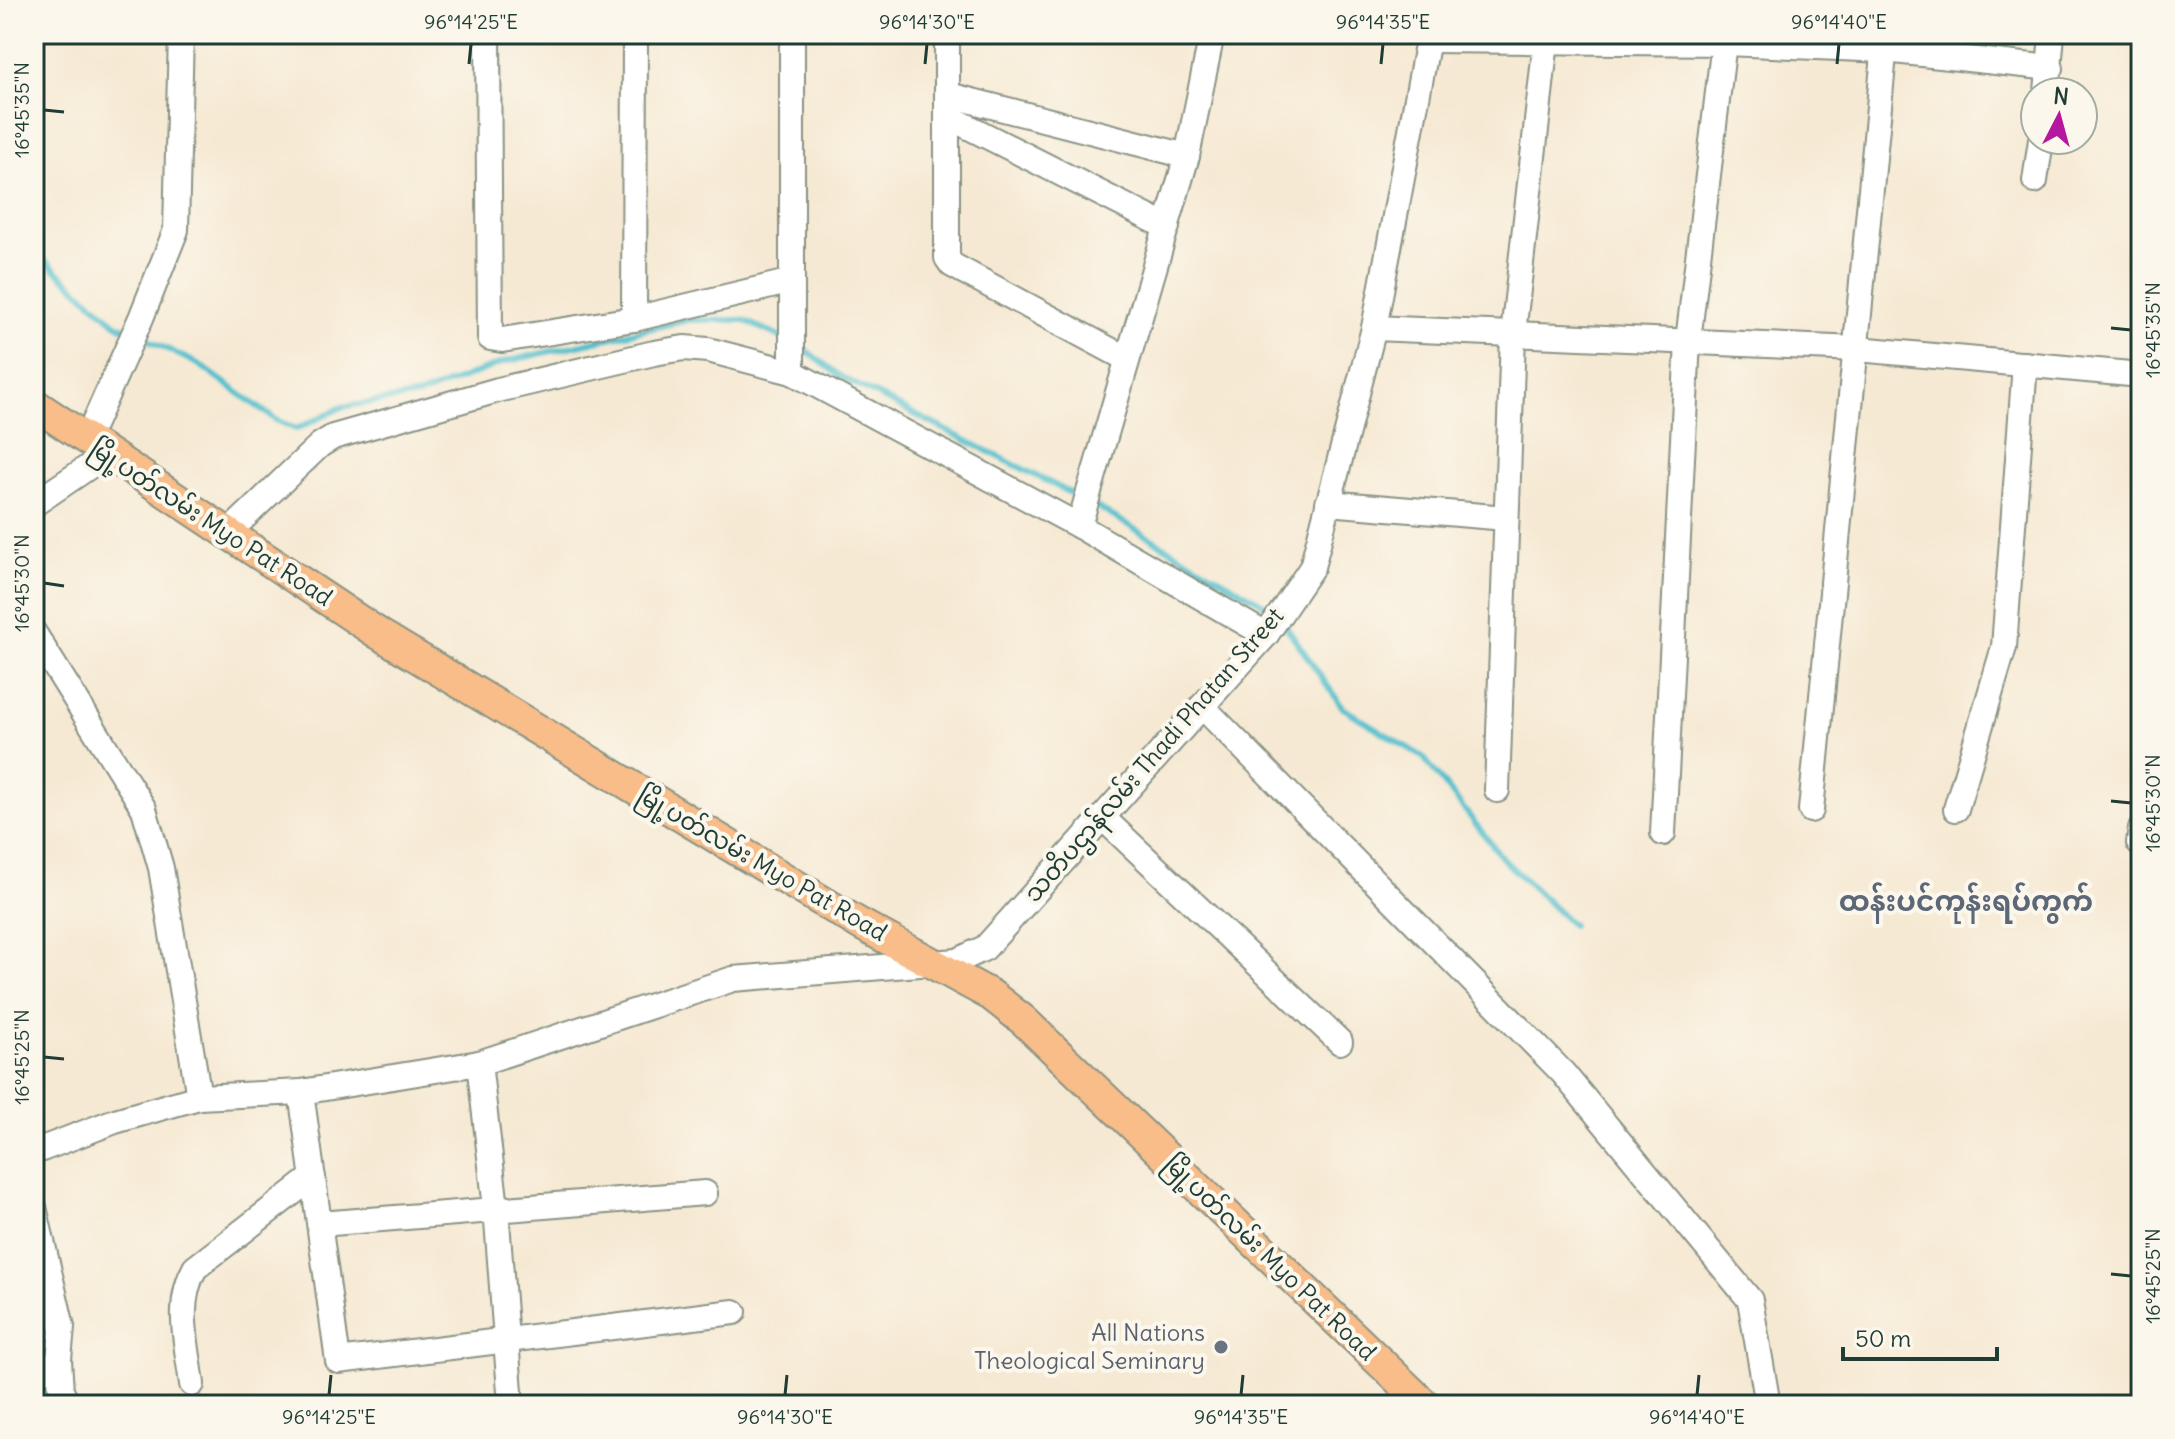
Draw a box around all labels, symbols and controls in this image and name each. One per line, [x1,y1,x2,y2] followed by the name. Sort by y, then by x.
[424,9,518,34] text: 96°14'25"E
[879,9,975,34] text: 96°14'30"E
[1336,9,1430,34] text: 96°14'35"E
[1791,9,1887,34] text: 96°14'40"E
[9,62,34,158] text: 16°45'35"N
[2019,76,2099,156] north arrow
[2052,81,2070,111] text: N
[2140,282,2165,378] text: 16°45'35"N
[82,432,338,616] street label: မြို့ပတ်လမ်း Myo Pat Road
[9,534,34,632] text: 16°45'30"N
[1017,601,1293,911] street label: သတိပဌာန်လမ်း Thadi Phatan Street
[2140,754,2165,852] text: 16°45'30"N
[630,779,893,951] street label: မြို့ပတ်လမ်း Myo Pat Road
[1839,882,2093,924] district label: ထန်းပင်ကုန်းရပ်ကွက်
[9,1009,34,1105] text: 16°45'25"N
[1155,1148,1383,1370] street label: မြို့ပတ်လမ်း Myo Pat Road
[2140,1228,2165,1324] text: 16°45'25"N
[1843,1311,1997,1361] scale bar
[974,1317,1205,1375] place label: All Nations Theological Seminary
[1855,1323,1911,1353] text: 50 m
[1212,1338,1230,1356] marker: All Nations Theological Seminary
[282,1404,376,1429] text: 96°14'25"E
[737,1404,833,1429] text: 96°14'30"E
[1194,1404,1288,1429] text: 96°14'35"E
[1649,1404,1745,1429] text: 96°14'40"E

